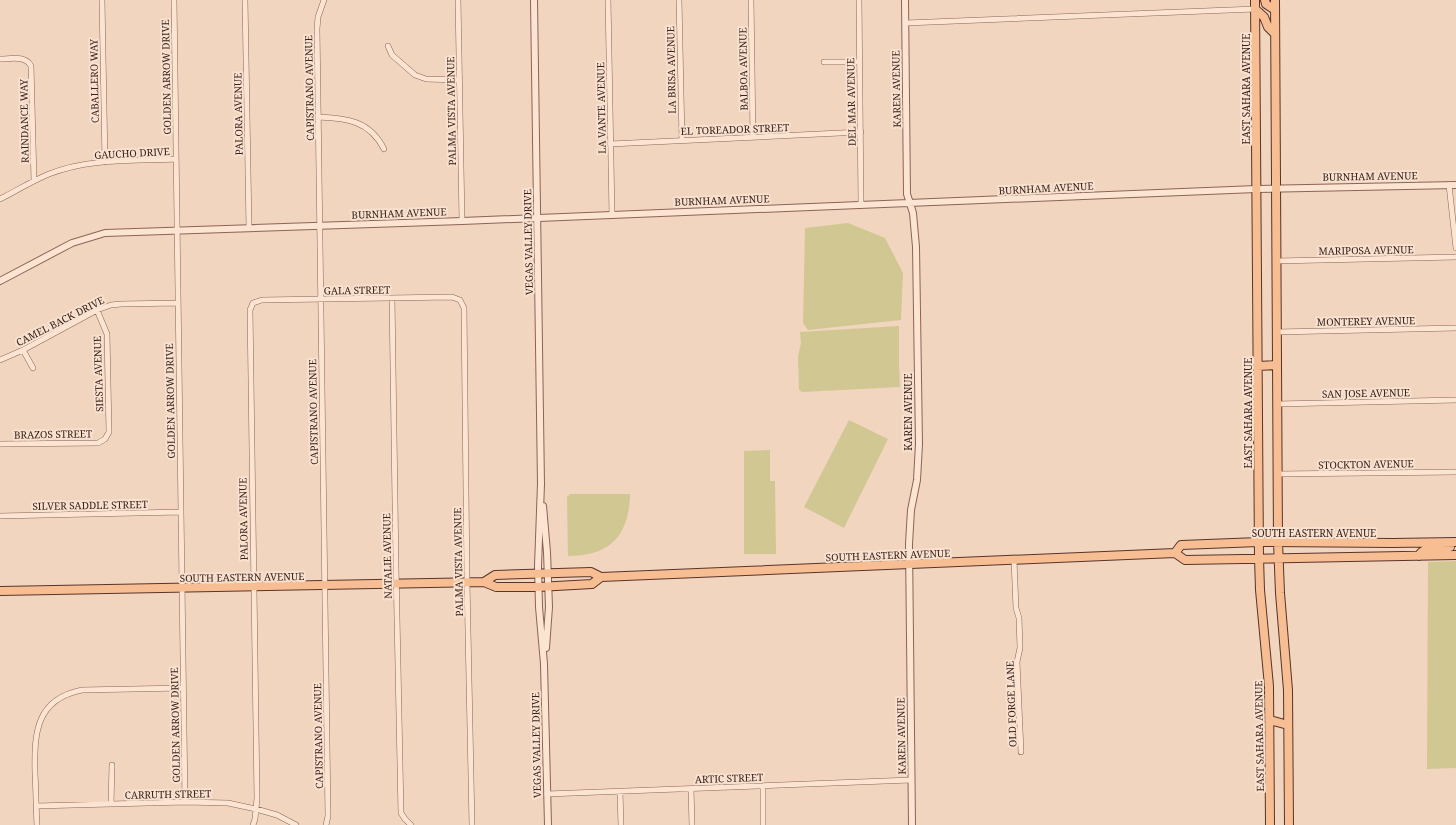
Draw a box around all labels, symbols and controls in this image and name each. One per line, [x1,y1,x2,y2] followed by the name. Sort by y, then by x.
[158,19,174,135] street label: GOLDEN ARROW DRIVE
[663,26,679,114] street label: LA BRISA AVENUE
[735,27,751,111] street label: BALBOA AVENUE
[1239,34,1253,145] street label: EAST SAHARA AVENUE
[301,35,317,141] street label: CAPISTRANO AVENUE
[86,38,102,123] street label: CABALLERO WAY
[888,50,904,128] street label: KAREN AVENUE
[443,56,459,166] street label: PALMA VISTA AVENUE
[843,58,859,146] street label: DEL MAR AVENUE
[593,62,609,154] street label: LA VANTE AVENUE
[230,73,246,155] street label: PALORA AVENUE
[16,78,32,163] street label: RAINDANCE WAY
[680,120,790,138] street label: EL TOREADOR STREET
[94,144,170,162] street label: GAUCHO DRIVE
[1322,168,1418,184] street label: BURNHAM AVENUE
[998,179,1094,197] street label: BURNHAM AVENUE
[520,189,536,295] street label: VEGAS VALLEY DRIVE
[674,191,770,209] street label: BURNHAM AVENUE
[351,204,447,222] street label: BURNHAM AVENUE
[1318,242,1414,258] street label: MARIPOSA AVENUE
[324,282,390,298] street label: GALA STREET
[14,293,106,349] street label: CAMEL BACK DRIVE
[1317,313,1415,329] street label: MONTEREY AVENUE
[90,336,106,412] street label: SIESTA AVENUE
[162,343,178,459] street label: GOLDEN ARROW DRIVE
[1241,358,1255,469] street label: EAST SAHARA AVENUE
[305,359,321,465] street label: CAPISTRANO AVENUE
[901,373,915,451] street label: KAREN AVENUE
[1322,385,1410,401] street label: SAN JOSE AVENUE
[14,426,92,442] street label: BRAZOS STREET
[1318,456,1414,472] street label: STOCKTON AVENUE
[235,478,251,560] street label: PALORA AVENUE
[32,497,148,513] street label: SILVER SADDLE STREET
[450,507,466,617] street label: PALMA VISTA AVENUE
[379,513,395,599] street label: NATALIE AVENUE
[1252,526,1376,540] street label: SOUTH EASTERN AVENUE
[825,546,951,564] street label: SOUTH EASTERN AVENUE
[180,569,304,585] street label: SOUTH EASTERN AVENUE
[1002,661,1020,747] street label: OLD FORGE LANE
[167,667,183,783] street label: GOLDEN ARROW DRIVE
[1251,680,1267,792] street label: EAST SAHARA AVENUE
[310,683,326,789] street label: CAPISTRANO AVENUE
[528,692,544,798] street label: VEGAS VALLEY DRIVE
[893,697,909,775] street label: KAREN AVENUE
[695,770,763,786] street label: ARTIC STREET
[125,786,211,802] street label: CARRUTH STREET

